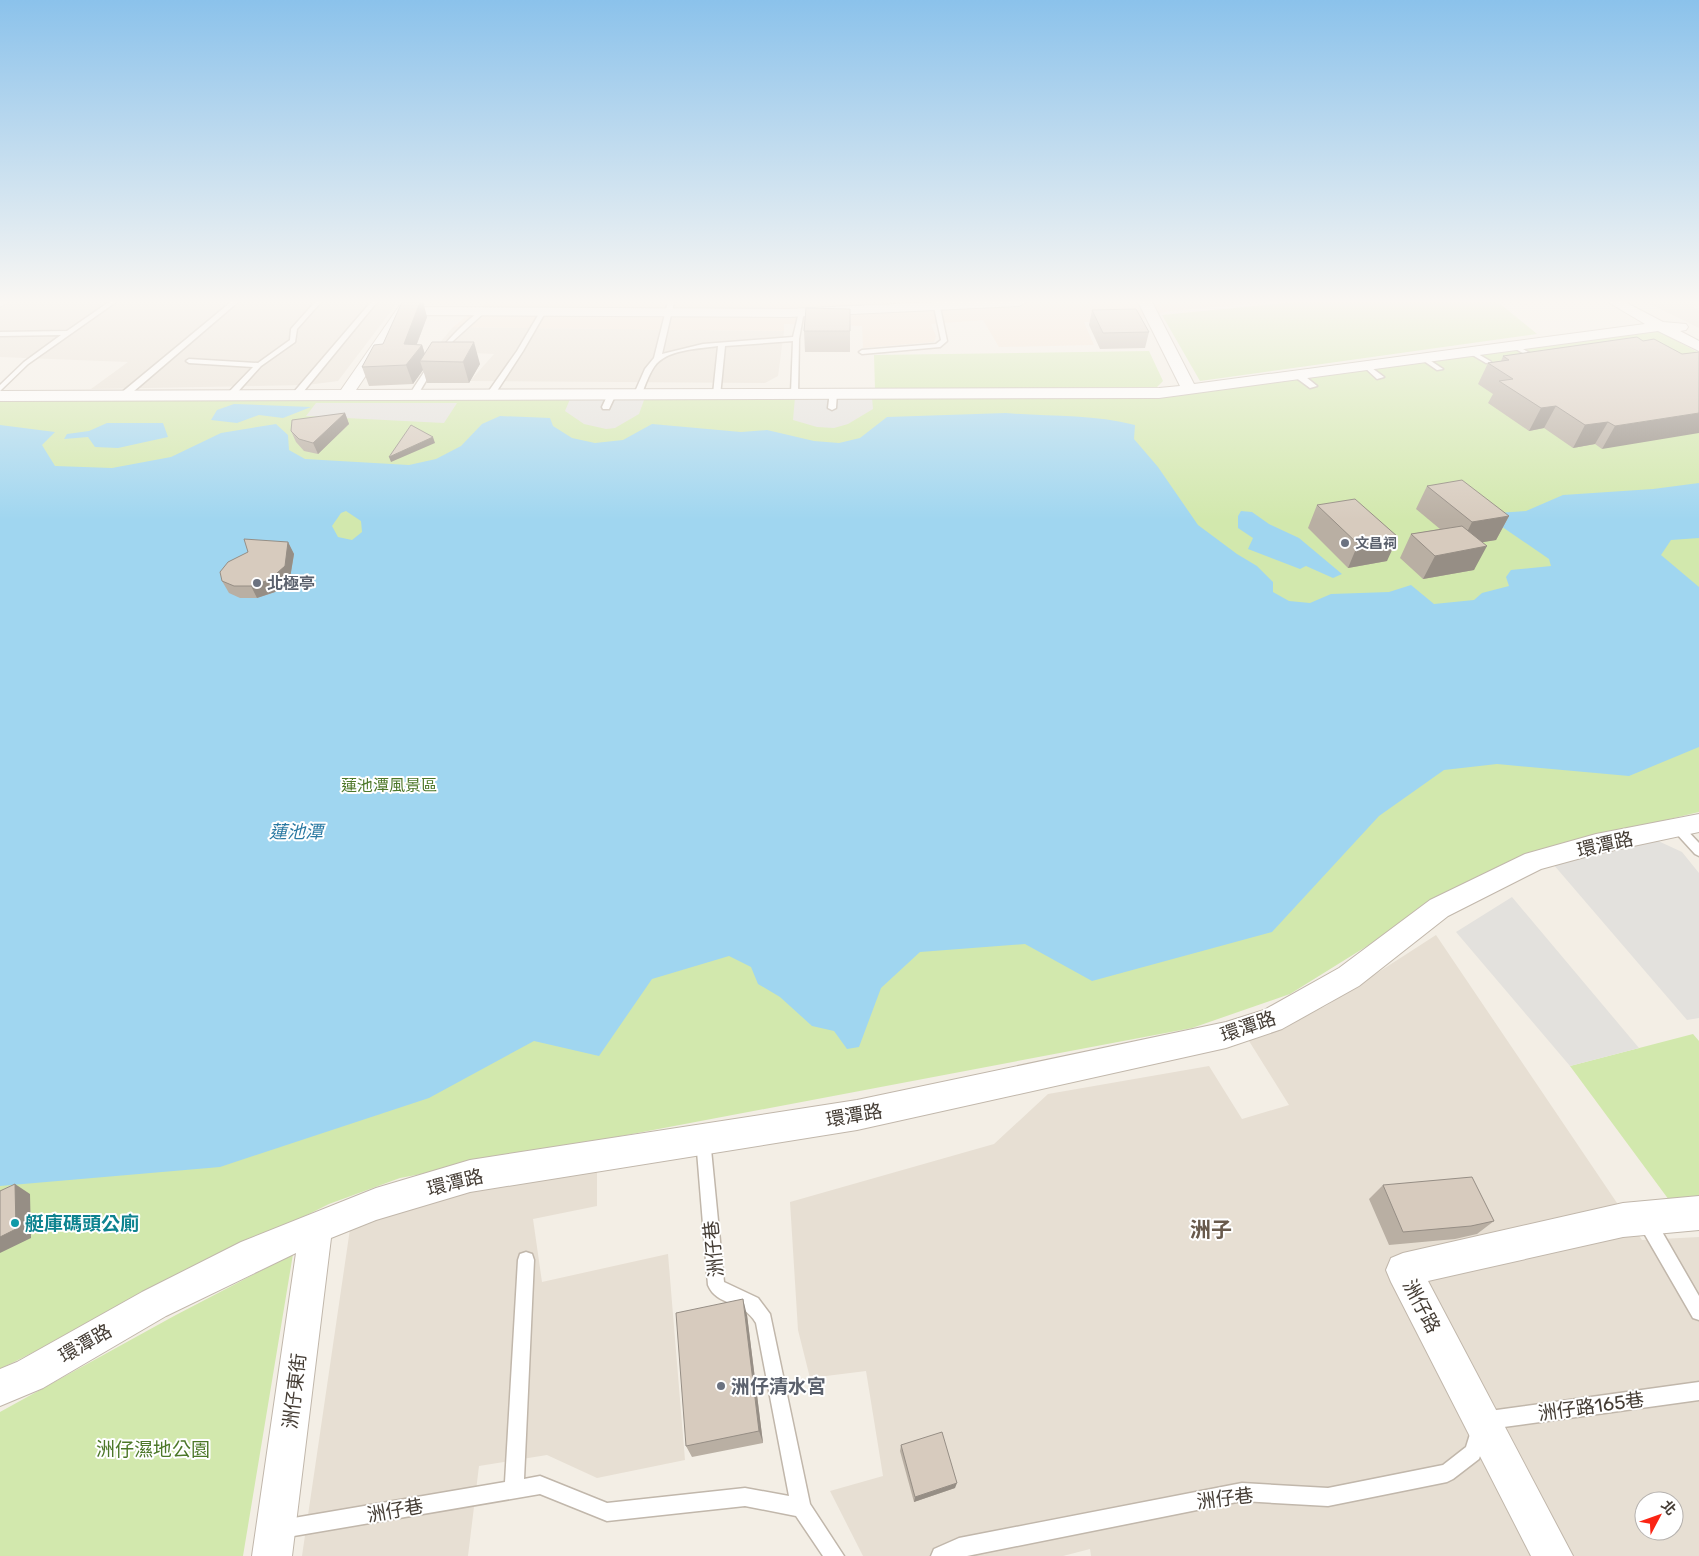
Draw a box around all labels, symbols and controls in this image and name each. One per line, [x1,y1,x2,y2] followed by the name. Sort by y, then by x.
[1355,535,1397,552] place label: 文昌祠
[1339,537,1351,549] marker: 文昌祠
[267,574,315,593] place label: 北極亭
[251,577,263,589] marker: 北極亭
[341,776,437,795] park label: 蓮池潭風景區
[269,821,326,843] water label: 蓮池潭
[1575,827,1635,862] street label: 環潭路
[1217,1006,1279,1047] street label: 環潭路
[824,1099,884,1132] street label: 環潭路
[425,1164,486,1201] street label: 環潭路
[25,1212,139,1235] place label: 艇庫碼頭公廁
[9,1217,21,1229] marker: 艇庫碼頭公廁
[1190,1217,1232,1242] district label: 洲子
[699,1219,728,1279] street label: 洲仔巷
[1398,1276,1445,1337] street label: 洲仔路
[55,1319,116,1368] street label: 環潭路
[278,1352,311,1430] street label: 洲仔東街
[731,1375,826,1398] place label: 洲仔清水宮
[715,1380,727,1392] marker: 洲仔清水宮
[1537,1388,1646,1425] street label: 洲仔路165巷
[96,1438,210,1461] park label: 洲仔濕地公園
[1195,1484,1255,1513] street label: 洲仔巷
[1634,1491,1684,1541] north arrow
[365,1494,425,1527] street label: 洲仔巷
[1657,1497,1679,1519] text: 北

